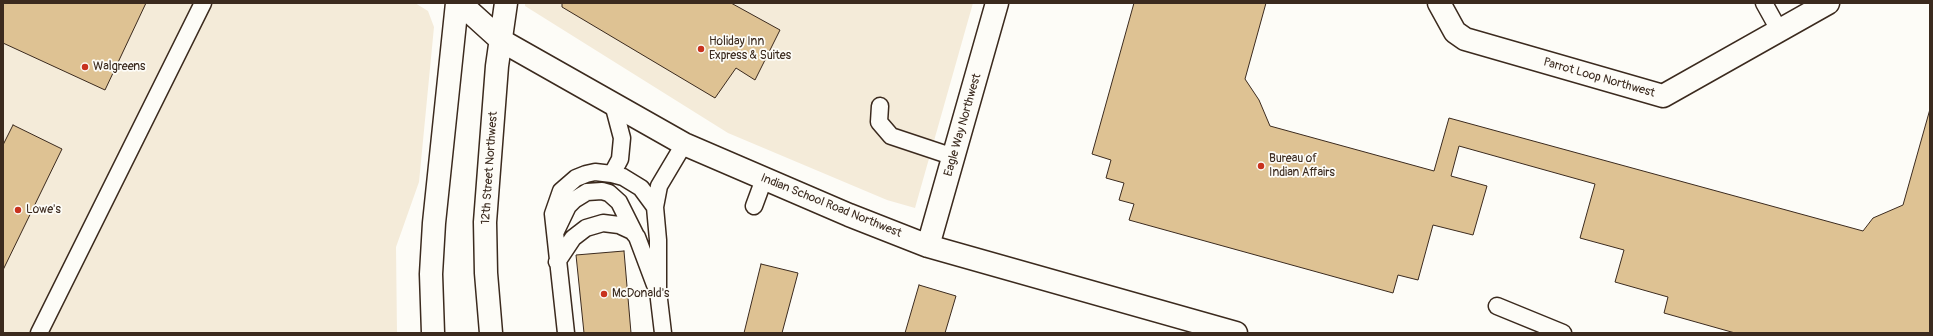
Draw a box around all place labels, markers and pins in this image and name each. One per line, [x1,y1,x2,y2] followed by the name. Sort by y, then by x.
[709,35,791,63] place label: Holiday Inn Express & Suites
[696,44,706,54] marker: Holiday Inn Express & Suites
[93,60,145,74] place label: Walgreens
[80,62,90,72] marker: Walgreens
[1269,152,1335,180] place label: Bureau of Indian Affairs
[1256,161,1266,171] marker: Bureau of Indian Affairs
[26,203,61,217] place label: Lowe's
[13,205,23,215] marker: Lowe's
[612,287,669,301] place label: McDonald's
[599,289,609,299] marker: McDonald's

